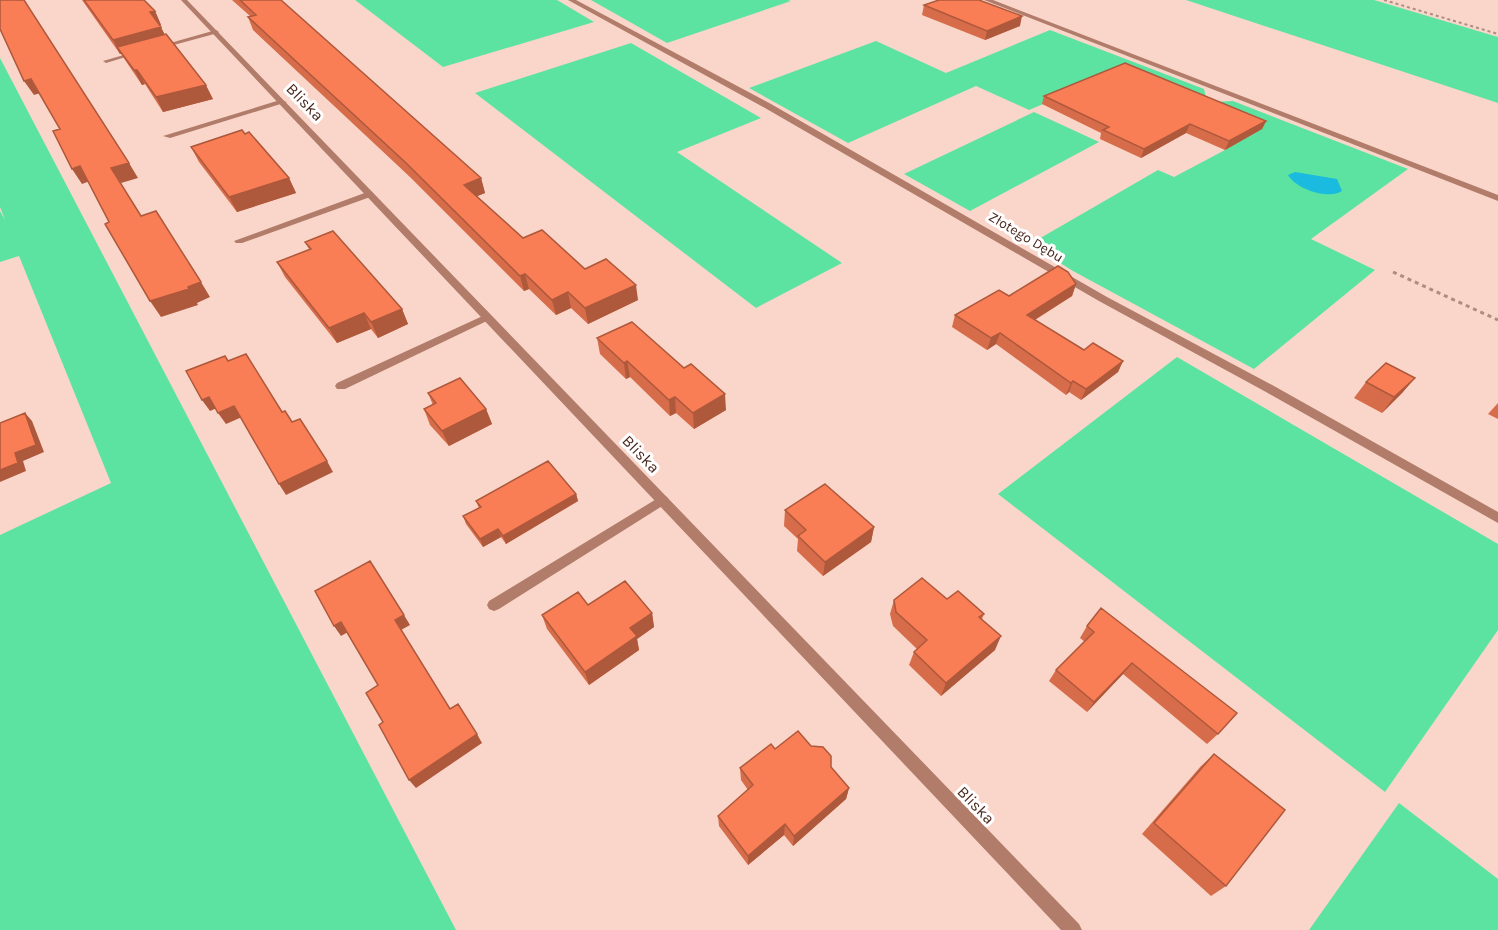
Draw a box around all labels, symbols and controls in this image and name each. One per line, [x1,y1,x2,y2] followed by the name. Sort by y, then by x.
[282,79,328,125] street label: Bliska
[985,208,1067,266] street label: Złotego Dębu
[618,431,664,477] street label: Bliska
[953,782,999,828] street label: Bliska

